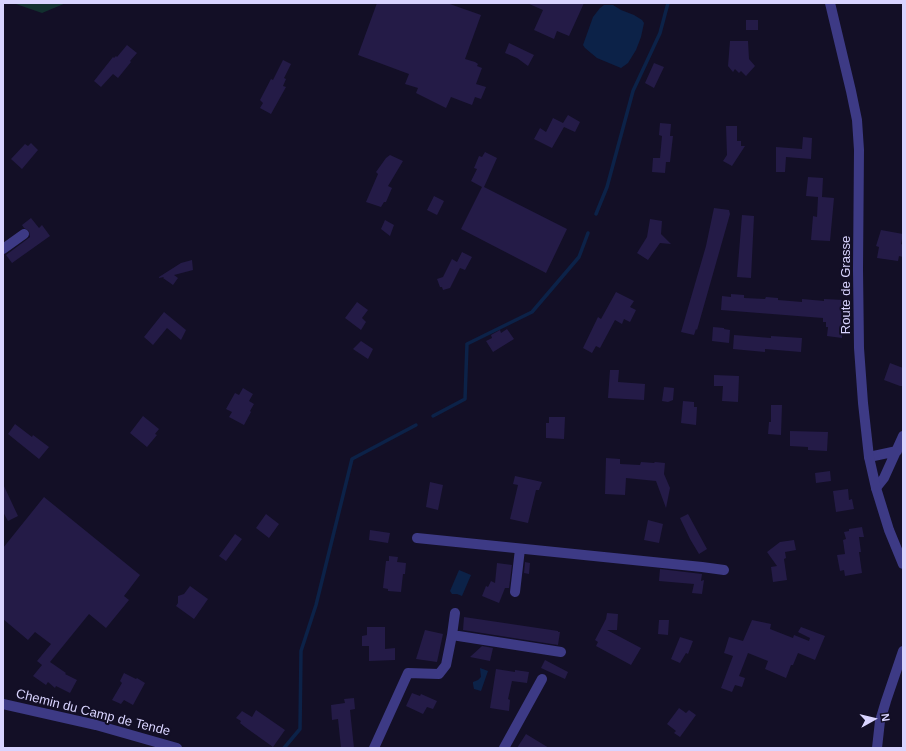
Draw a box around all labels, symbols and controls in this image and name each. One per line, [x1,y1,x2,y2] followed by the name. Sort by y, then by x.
[838,236,854,334] street label: Route de Grasse
[14,686,172,740] street label: Chemin du Camp de Tende
[854,699,894,739] north arrow
[879,713,892,722] text: N

